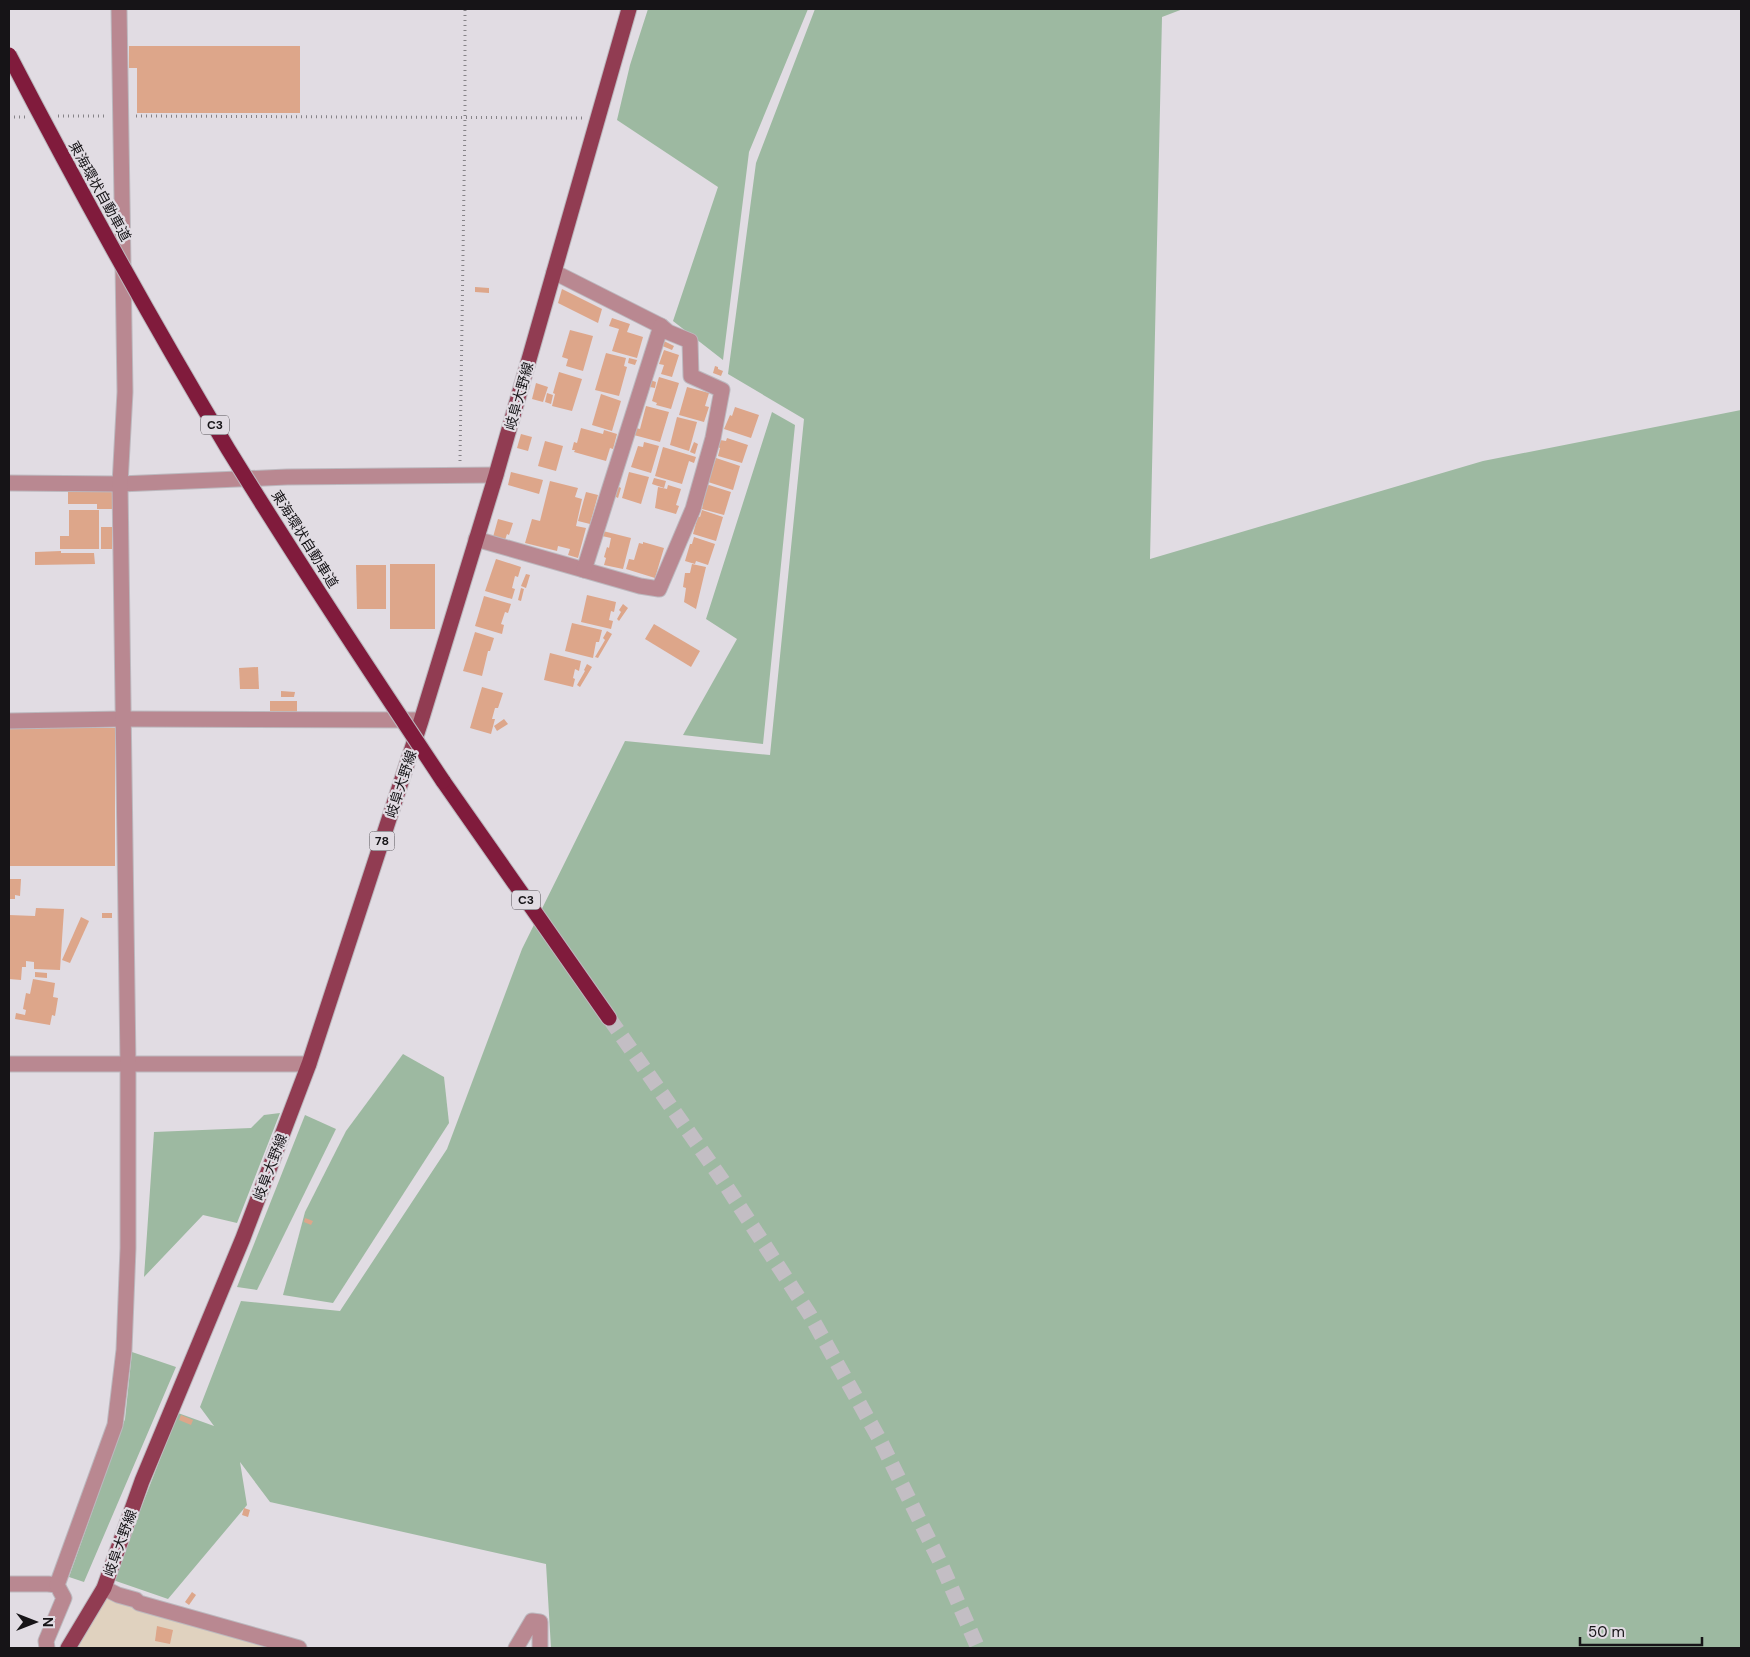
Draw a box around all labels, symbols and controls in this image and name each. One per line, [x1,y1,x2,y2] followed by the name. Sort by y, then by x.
[65,138,135,244] street label: 東海環状自動車道
[501,360,537,432] street label: 岐阜大野線
[201,416,229,434] road number: C3
[268,487,342,591] street label: 東海環状自動車道
[382,748,420,820] street label: 岐阜大野線
[370,831,394,850] road number: 78
[512,890,540,910] road number: C3
[249,1131,291,1203] street label: 岐阜大野線
[100,1507,140,1579] street label: 岐阜大野線
[10,1597,60,1647] north arrow
[1580,1614,1702,1646] scale bar
[39,1617,57,1627] text: N
[1588,1622,1625,1642] text: 50 m

